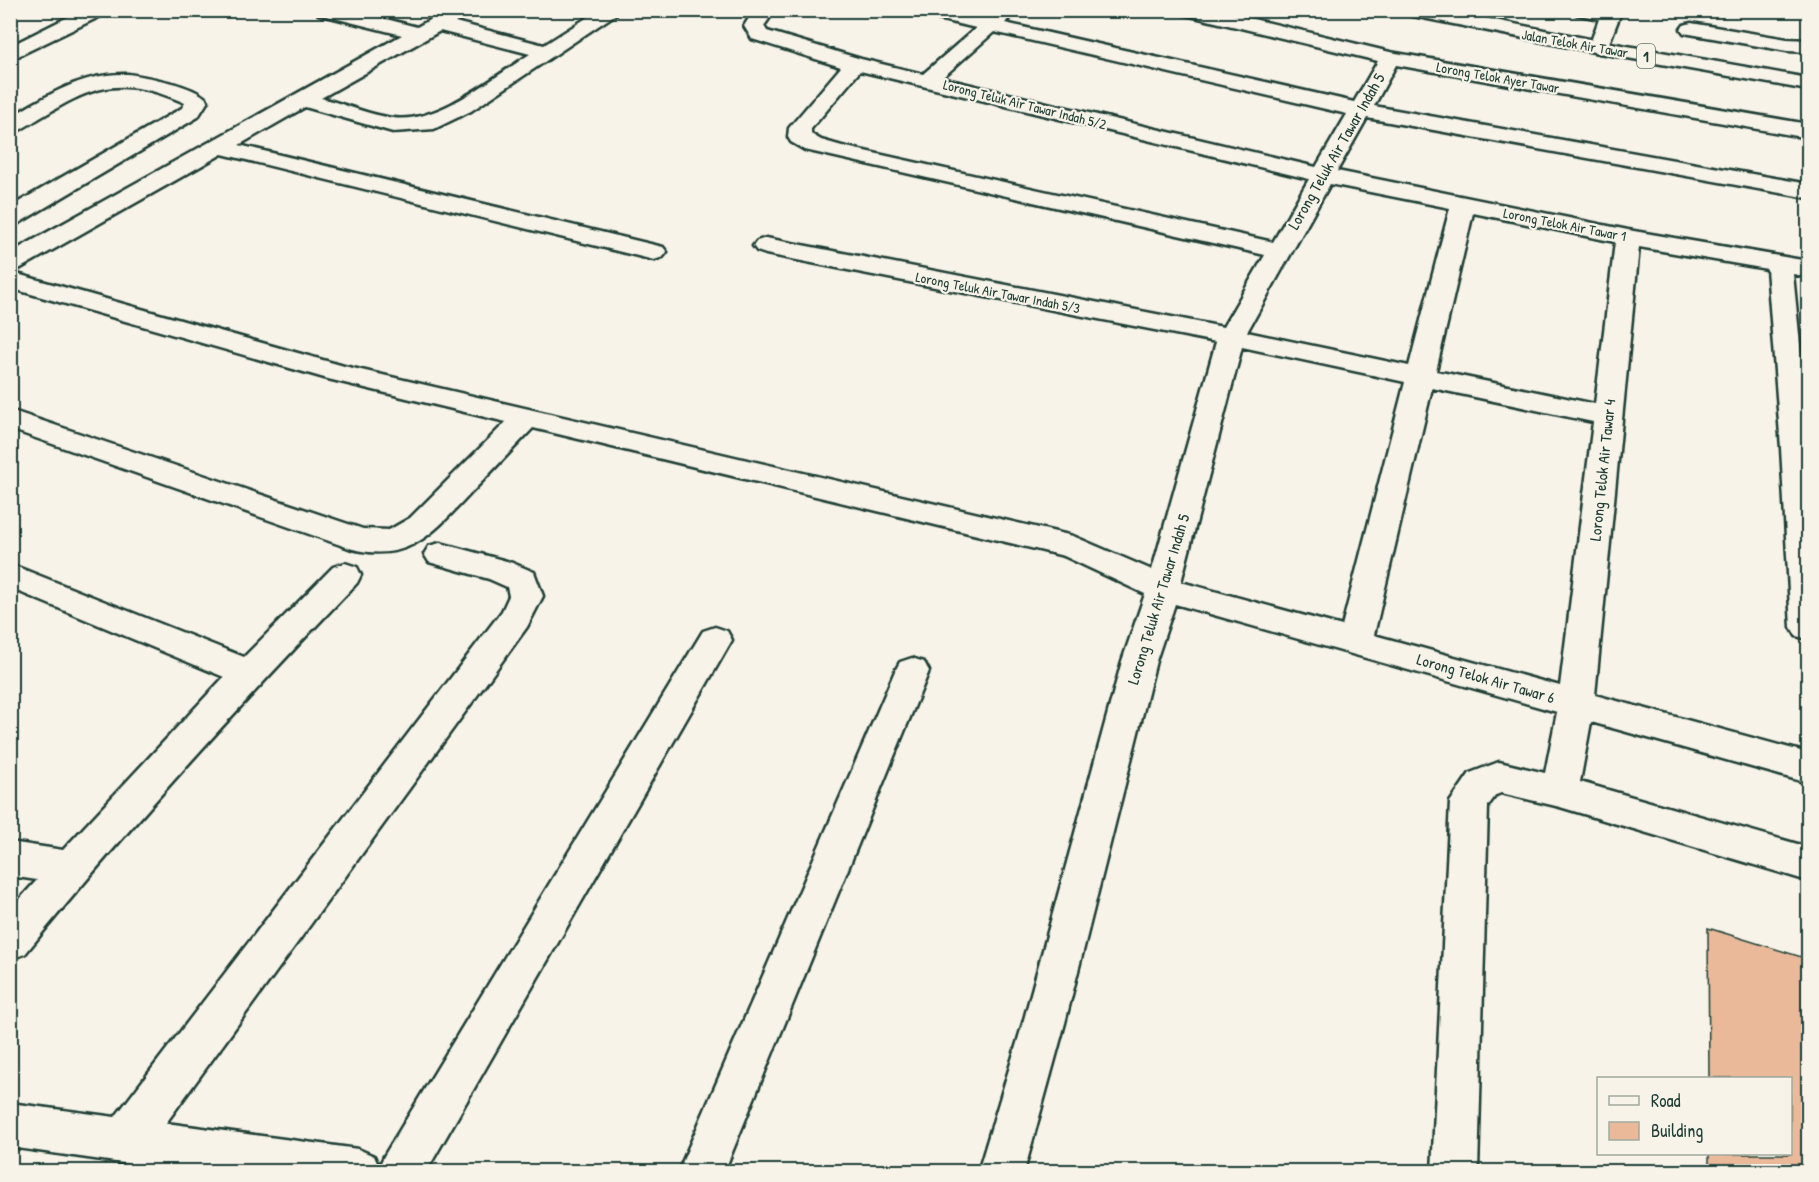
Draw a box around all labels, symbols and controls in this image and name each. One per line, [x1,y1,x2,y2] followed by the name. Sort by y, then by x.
[1520,24,1630,62] street label: Jalan Telok Air Tawar
[1637,44,1655,68] road number: 1
[1435,57,1562,98] street label: Lorong Telok Ayer Tawar
[1282,69,1390,233] street label: Lorong Teluk Air Tawar Indah 5
[941,75,1109,135] street label: Lorong Teluk Air Tawar Indah 5/2
[1502,203,1628,246] street label: Lorong Telok Air Tawar 1
[914,267,1082,318] street label: Lorong Teluk Air Tawar Indah 5/3
[1584,398,1620,542] street label: Lorong Telok Air Tawar 4
[1122,511,1194,687] street label: Lorong Teluk Air Tawar Indah 5
[1414,648,1558,708] street label: Lorong Telok Air Tawar 6
[1597,1077,1792,1155] legend
[1651,1088,1681,1113] text: Road
[1651,1118,1703,1143] text: Building

